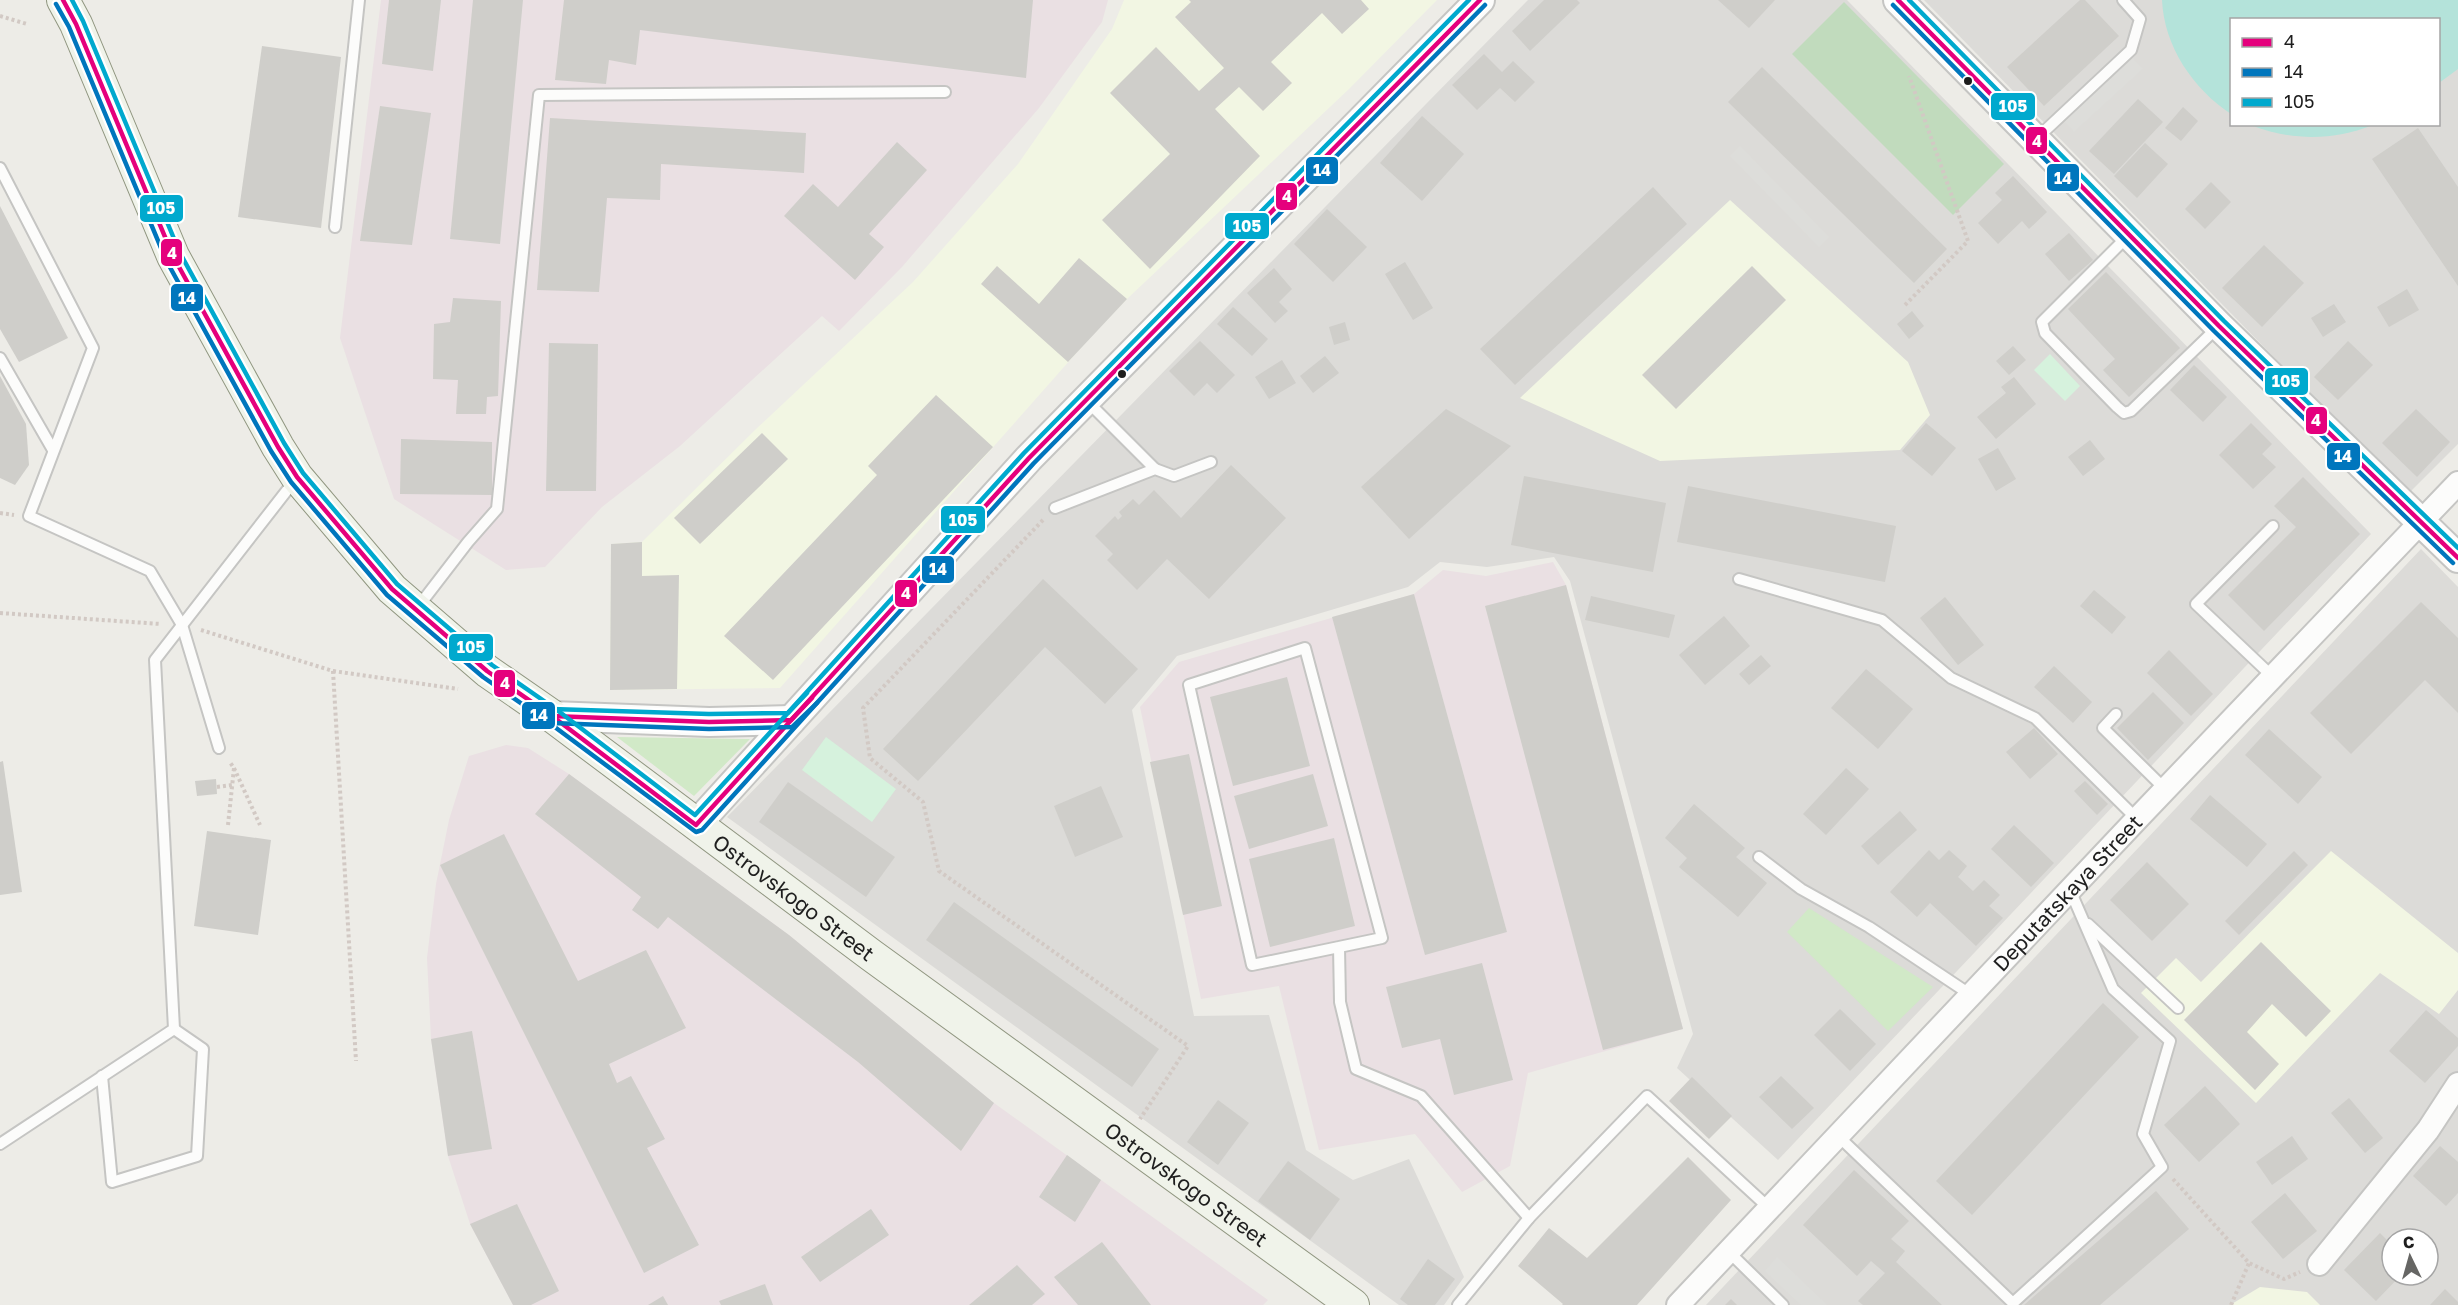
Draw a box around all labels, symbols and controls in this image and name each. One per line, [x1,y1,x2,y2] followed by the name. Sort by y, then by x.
[2230,18,2440,126] legend
[2284,30,2295,52] text: 4
[2284,60,2304,82] text: 14
[1962,75,1974,87] unlabelled marker
[2284,90,2314,112] text: 105
[1990,92,2036,121] line badge: 105
[1999,96,2027,116] text: 105
[2025,126,2048,155] line badge: 4
[2032,131,2042,151] text: 4
[1305,156,1339,185] line badge: 14
[1313,160,1331,180] text: 14
[2046,163,2080,192] line badge: 14
[2054,168,2072,188] text: 14
[1275,182,1298,211] line badge: 4
[1282,186,1292,206] text: 4
[139,194,184,223] line badge: 105
[147,198,175,218] text: 105
[1224,212,1270,240] line badge: 105
[1233,216,1261,236] text: 105
[160,238,183,267] line badge: 4
[167,243,177,263] text: 4
[170,283,204,312] line badge: 14
[178,288,196,308] text: 14
[2264,367,2309,396] line badge: 105
[1116,368,1128,380] unlabelled marker
[2272,371,2300,391] text: 105
[2305,406,2328,435] line badge: 4
[2311,410,2321,430] text: 4
[2326,442,2361,471] line badge: 14
[2334,446,2352,466] text: 14
[940,505,986,534] line badge: 105
[949,510,977,530] text: 105
[921,555,955,584] line badge: 14
[929,559,947,579] text: 14
[894,579,918,608] line badge: 4
[901,583,911,603] text: 4
[448,633,494,662] line badge: 105
[457,637,485,657] text: 105
[493,669,516,698] line badge: 4
[500,673,510,693] text: 4
[521,701,556,730] line badge: 14
[530,705,548,725] text: 14
[1987,809,2147,976] street label: Deputatskaya Street
[708,828,880,966] street label: Ostrovskogo Street
[1100,1116,1273,1252] street label: Ostrovskogo Street
[2380,1227,2440,1287] north arrow
[2402,1232,2415,1253] text: С

